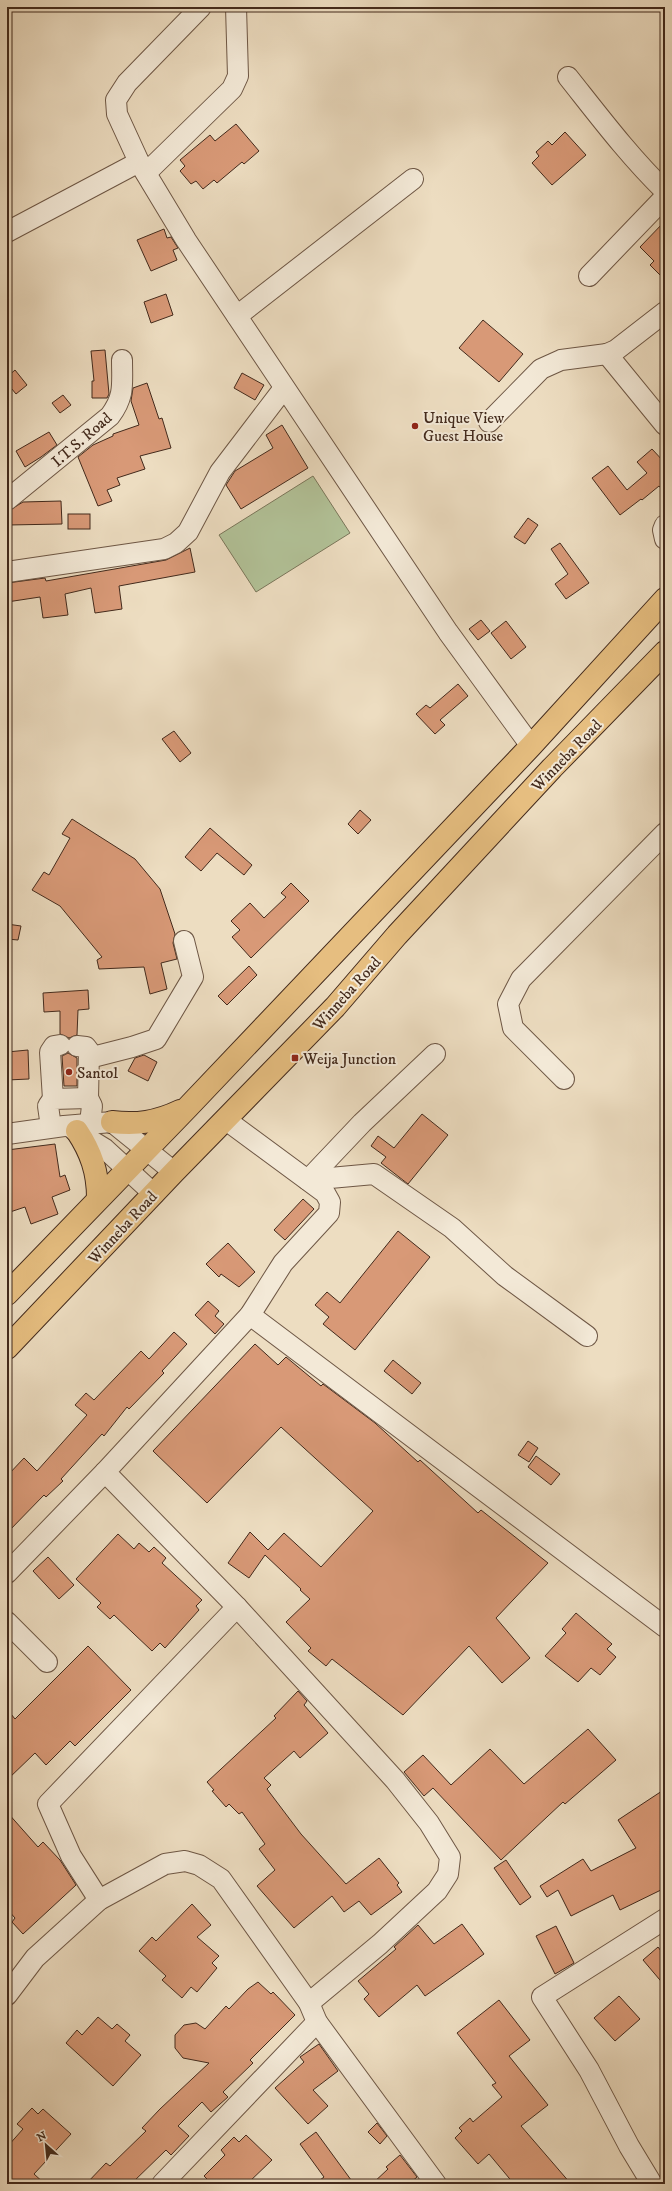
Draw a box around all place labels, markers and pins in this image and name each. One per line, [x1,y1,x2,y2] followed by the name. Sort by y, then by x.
[423,408,505,446] place label: Unique View Guest House
[410,421,420,431] marker: Unique View Guest House
[302,1049,397,1069] place label: Weija Junction
[290,1053,300,1063] marker: Weija Junction
[77,1063,118,1083] place label: Santol
[64,1067,74,1077] marker: Santol

